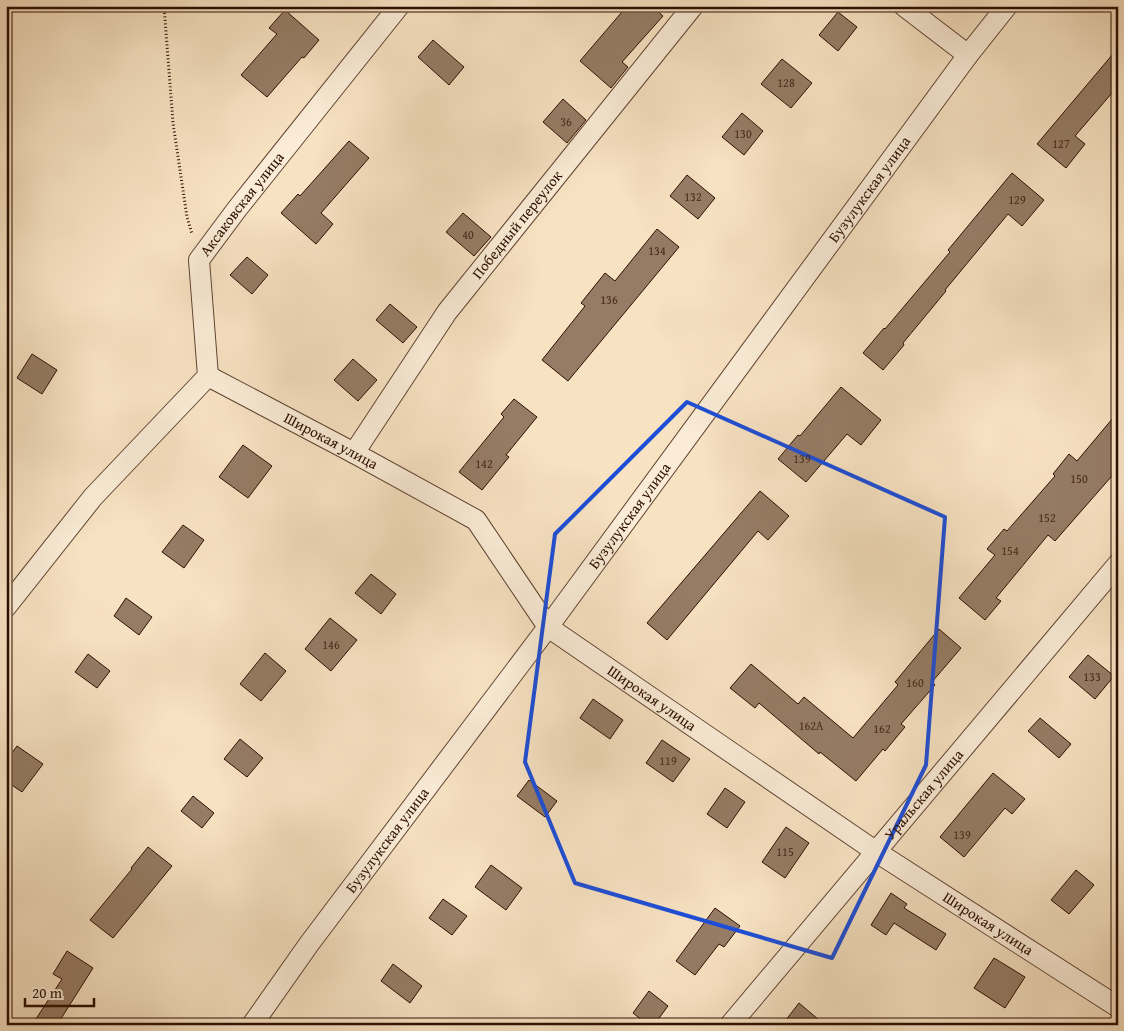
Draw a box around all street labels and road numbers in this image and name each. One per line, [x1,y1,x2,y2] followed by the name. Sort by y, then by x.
[823,131,916,247] street label: Бузулукская улица
[194,147,289,260] street label: Аксаковская улица
[467,166,567,283] street label: Победный переулок
[280,407,383,475] street label: Широкая улица
[583,457,676,573] street label: Бузулукская улица
[603,660,701,736] street label: Широкая улица
[879,744,968,844] street label: Уральская улица
[340,782,434,897] street label: Бузулукская улица
[939,886,1038,960] street label: Широкая улица

